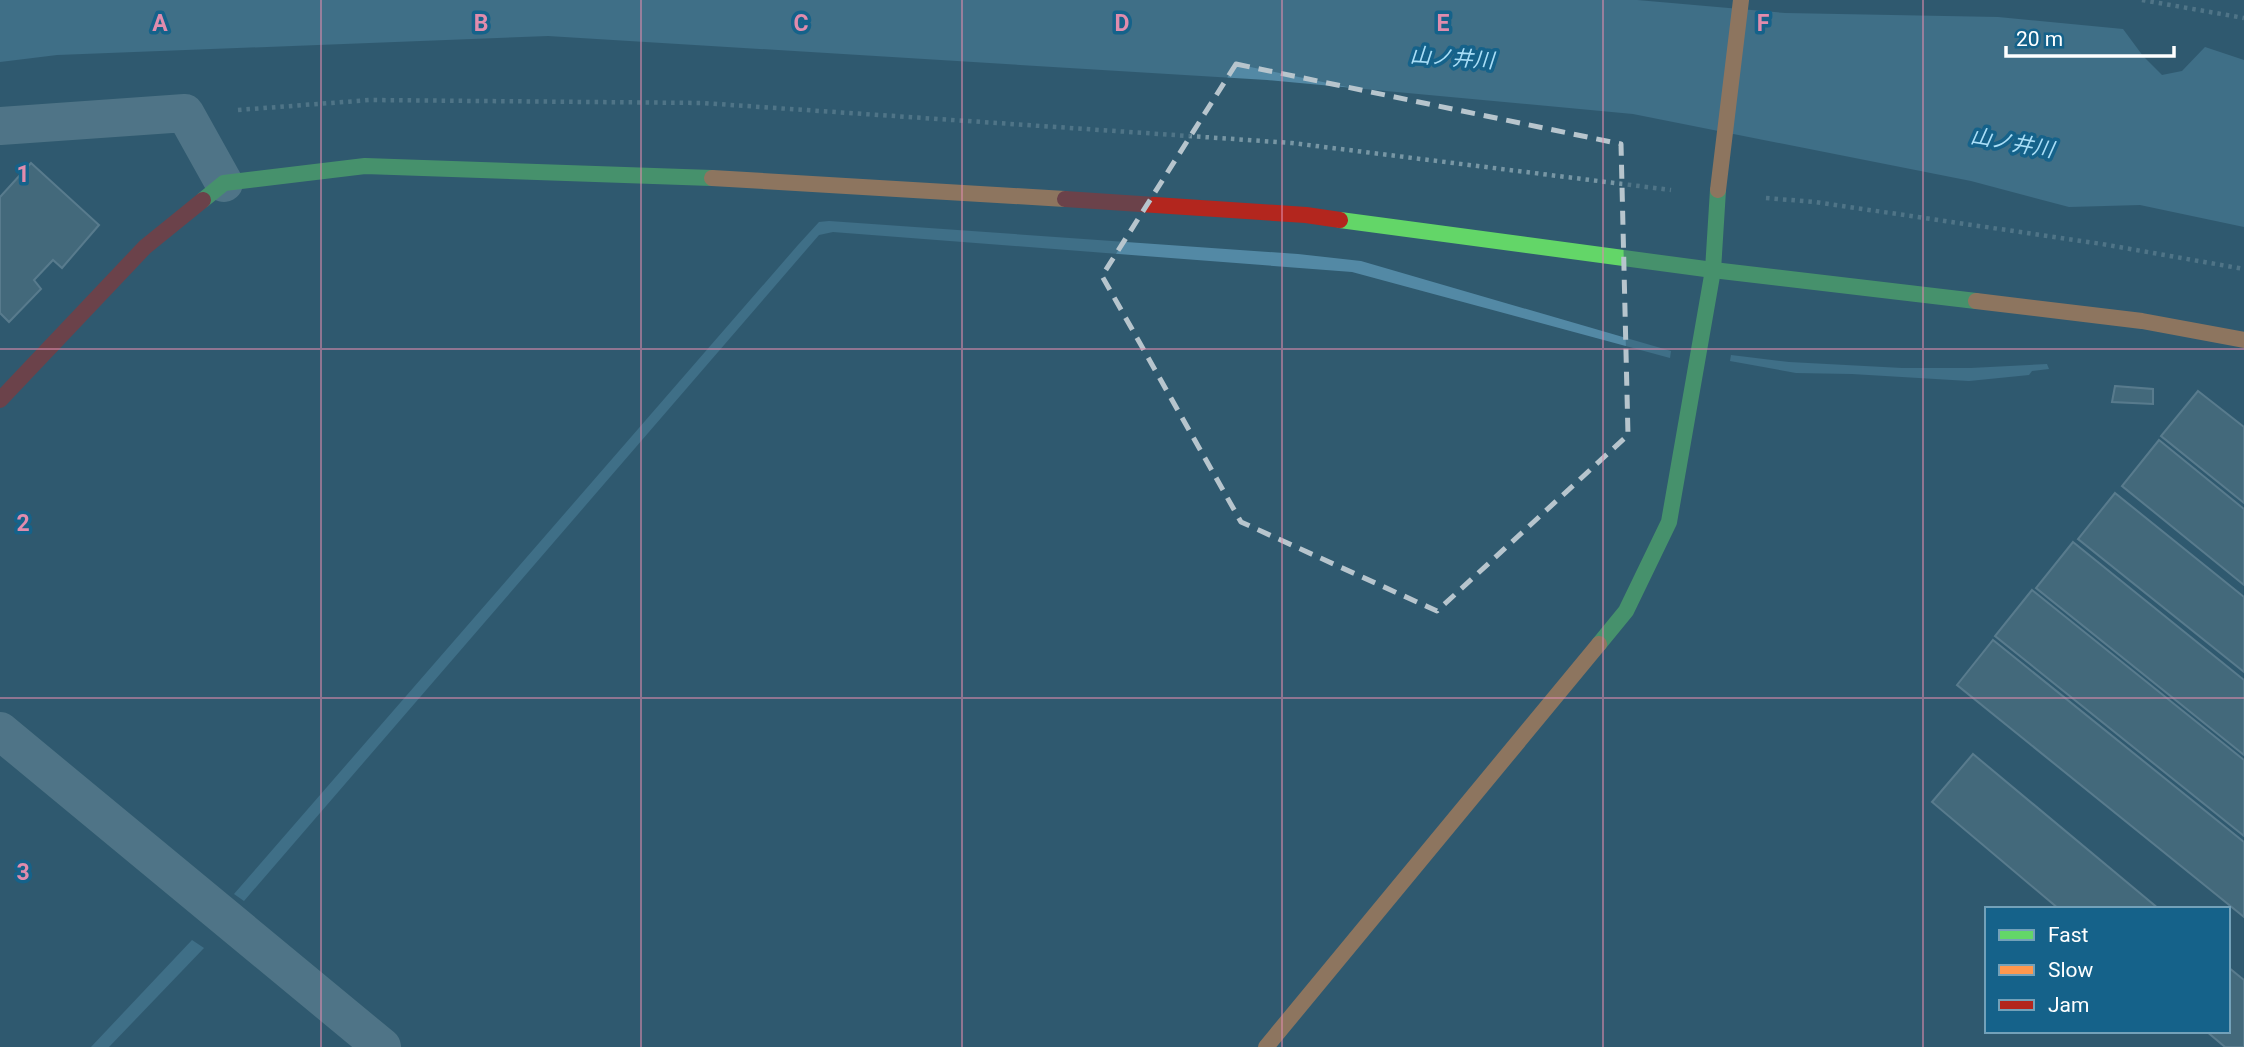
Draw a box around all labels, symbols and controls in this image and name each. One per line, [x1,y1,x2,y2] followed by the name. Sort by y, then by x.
[152,10,168,37] text: A
[474,10,488,37] text: B
[793,10,809,37] text: C
[1115,10,1129,37] text: D
[1437,10,1450,37] text: E
[1757,10,1770,37] text: F
[2006,14,2174,58] scale bar
[2016,27,2063,51] text: 20 m
[1409,43,1497,73] water label: 山ノ井川
[1969,124,2057,162] water label: 山ノ井川
[16,161,30,188] text: 1
[16,510,30,537] text: 2
[16,859,30,886] text: 3
[1985,907,2230,1033] legend
[2048,923,2089,947] text: Fast
[2048,958,2094,982] text: Slow
[2048,993,2089,1017] text: Jam

